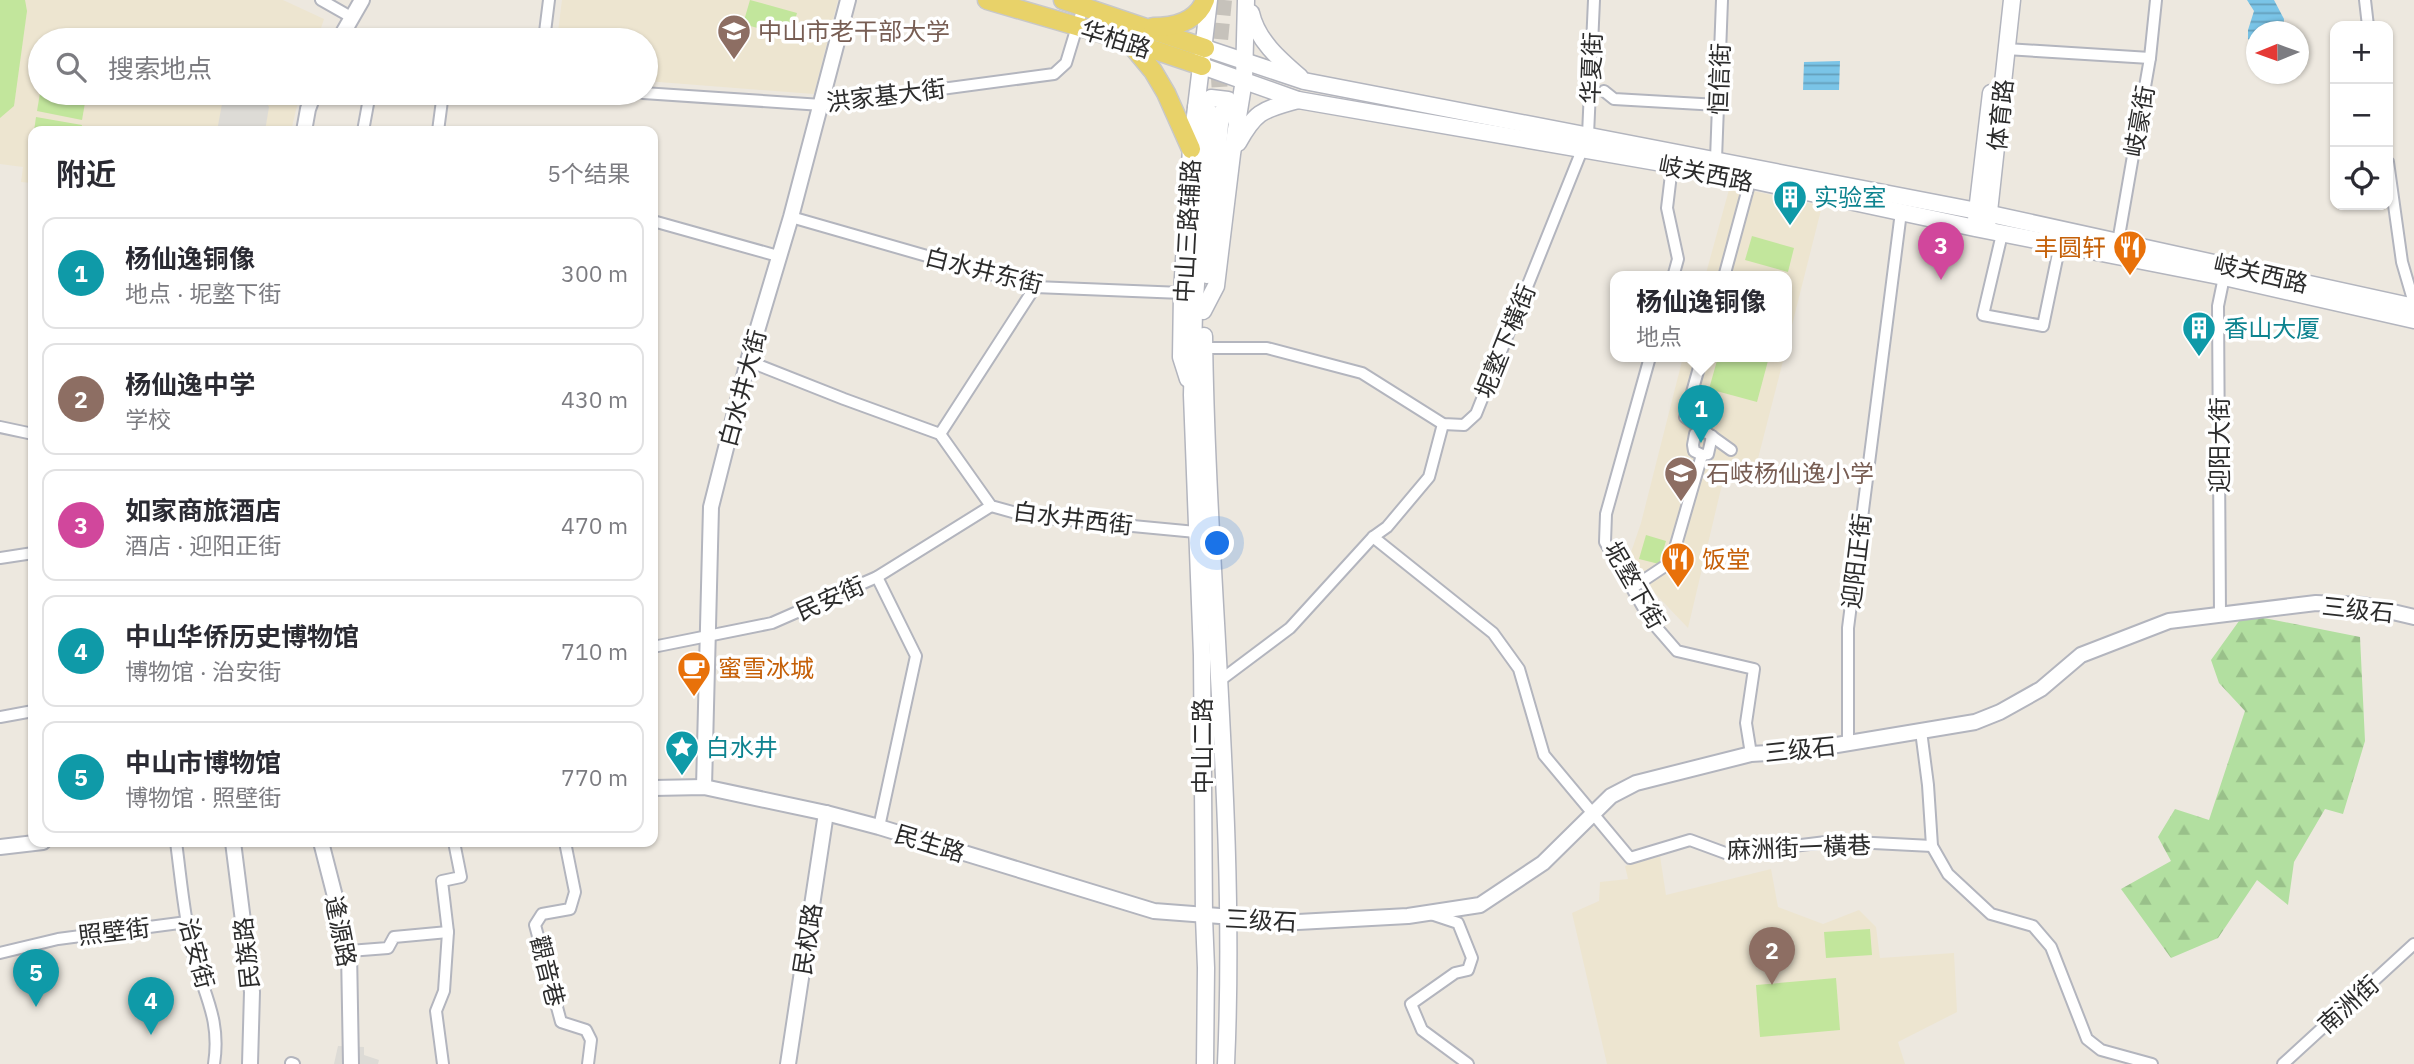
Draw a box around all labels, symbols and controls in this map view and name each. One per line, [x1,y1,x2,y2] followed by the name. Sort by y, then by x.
[715,12,753,61] school or university icon: 中山市老干部大学
[1077,13,1155,65] street label: 华柏路
[758,15,950,47] place label: 中山市老干部大学
[2246,21,2309,84] north arrow
[2330,21,2393,210] map controls
[2330,21,2393,84] button: +
[28,28,658,105] search box
[1574,31,1608,105] street label: 华夏街
[1702,42,1736,116] street label: 恒信街
[52,48,90,86] icon: search
[108,51,212,85] text: 搜索地点
[824,72,948,118] street label: 洪家基大街
[1980,78,2020,152] street label: 体育路
[2117,83,2161,159] street label: 岐豪街
[2330,84,2393,147] button: −
[2330,147,2393,210] button: locate
[1656,148,1756,198] street label: 岐关西路
[56,154,116,193] text: 附近
[547,158,630,188] text: 5个结果
[1167,158,1207,304] street label: 中山三路辅路
[1771,178,1809,227] building icon: 实验室
[1814,181,1886,213] place label: 实验室
[1918,222,1964,280] pin: 3
[2111,228,2149,277] restaurant icon: 丰圆轩
[2034,231,2106,263] place label: 丰圆轩
[922,240,1046,300] street label: 白水井东街
[125,241,255,275] text: 杨仙逸铜像
[2211,247,2311,299] street label: 岐关西路
[74,258,88,288] text: 1
[561,258,628,288] text: 300 m
[1610,271,1792,362] popup
[125,278,281,308] text: 地点 · 坭墪下街
[1468,279,1542,403] street label: 坭墪下橫街
[1636,284,1766,318] text: 杨仙逸铜像
[2180,309,2218,358] building icon: 香山大厦
[2224,312,2320,344] place label: 香山大厦
[1636,321,1682,351] text: 地点
[711,326,773,450] street label: 白水井大街
[125,367,255,401] text: 杨仙逸中学
[74,384,88,414] text: 2
[561,384,628,414] text: 430 m
[1678,385,1724,443] pin: 1
[2203,397,2235,493] street label: 迎阳大街
[125,404,171,434] text: 学校
[1662,454,1700,503] school or university icon: 石岐杨仙逸小学
[1706,457,1874,489] place label: 石岐杨仙逸小学
[125,493,281,527] text: 如家商旅酒店
[1011,495,1135,541] street label: 白水井西街
[74,510,88,540] text: 3
[561,510,628,540] text: 470 m
[1834,511,1878,611] street label: 迎阳正街
[1200,526,1234,560] your location
[125,530,281,560] text: 酒店 · 迎阳正街
[1597,535,1673,635] street label: 坭墪下街
[1659,540,1697,589] restaurant icon: 饭堂
[1702,543,1750,575] place label: 饭堂
[791,569,869,627] street label: 民安街
[2321,589,2395,629] street label: 三级石
[125,619,359,653] text: 中山华侨历史博物馆
[74,636,88,666] text: 4
[561,636,628,666] text: 710 m
[675,649,713,698] cafe icon: 蜜雪冰城
[718,652,814,684] place label: 蜜雪冰城
[125,656,281,686] text: 博物馆 · 治安街
[1186,698,1218,794] street label: 中山二路
[663,728,701,777] place icon: 白水井
[1763,729,1837,769] street label: 三级石
[706,731,778,763] place label: 白水井
[125,745,281,779] text: 中山市博物馆
[74,762,88,792] text: 5
[561,762,628,792] text: 770 m
[125,782,281,812] text: 博物馆 · 照壁街
[891,817,969,869] street label: 民生路
[1726,828,1872,866] street label: 麻洲街一橫巷
[318,893,364,969] street label: 逢源路
[786,901,828,977] street label: 民权路
[1224,902,1298,938] street label: 三级石
[76,911,152,951] street label: 照壁街
[172,914,222,992] street label: 治安街
[226,916,266,990] street label: 民族路
[1749,927,1795,985] pin: 2
[524,932,572,1010] street label: 觀音巷
[13,949,59,1007] pin: 5
[2311,968,2385,1040] street label: 南洲街
[128,977,174,1035] pin: 4

